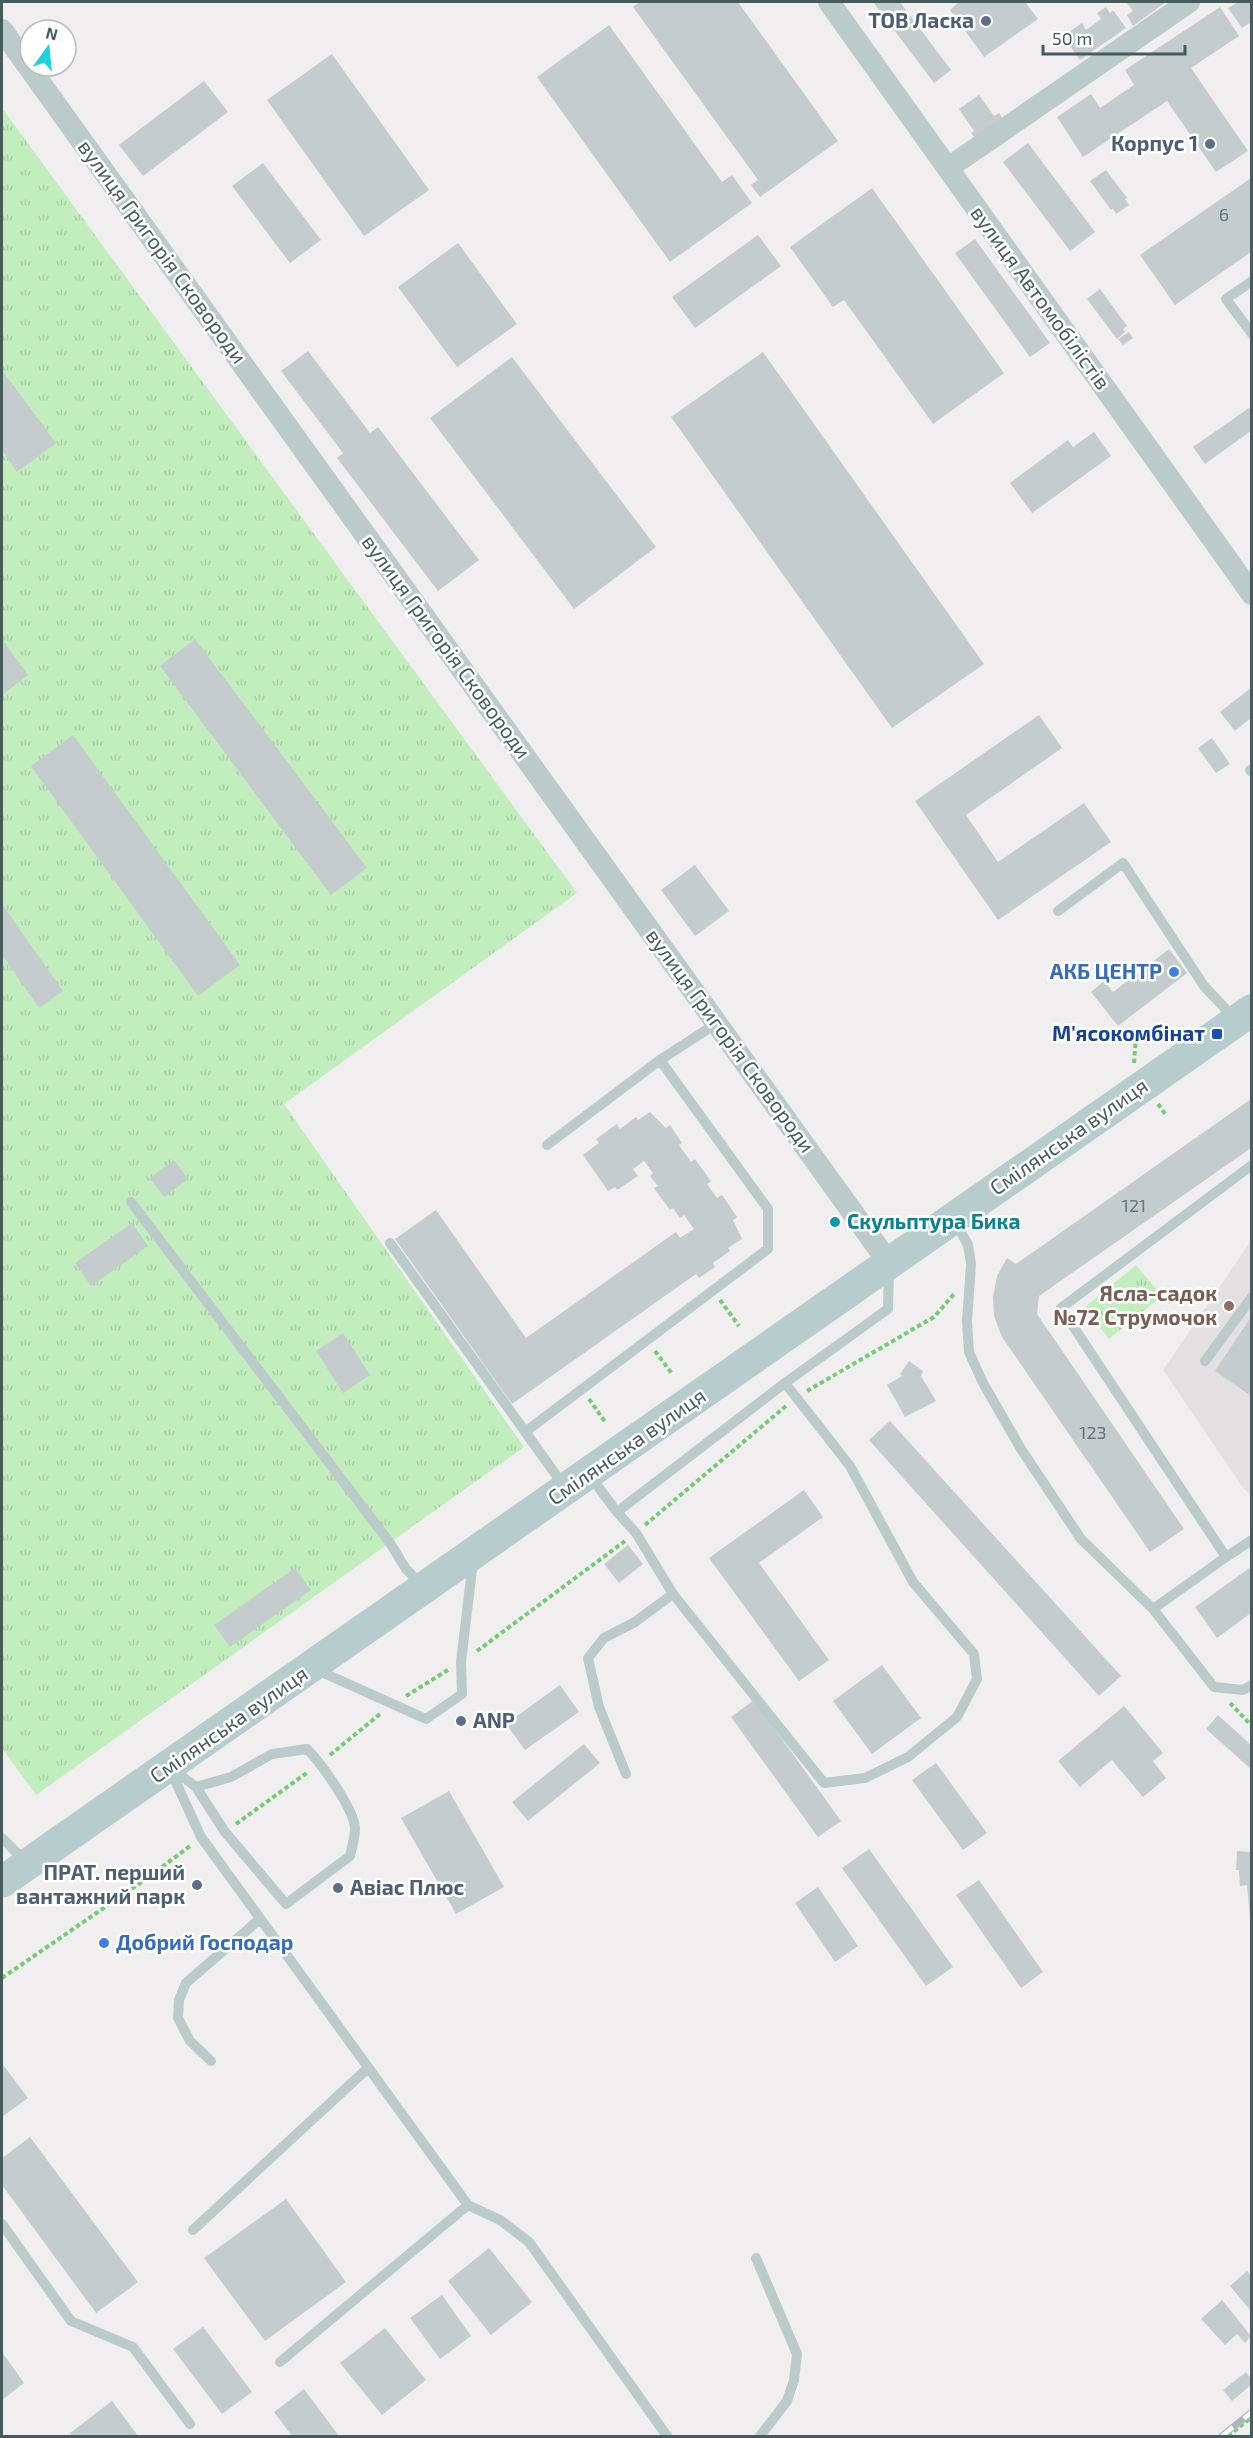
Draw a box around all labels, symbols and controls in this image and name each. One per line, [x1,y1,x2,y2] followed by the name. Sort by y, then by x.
[868,7,974,32] place label: ТОВ Ласка
[979,14,993,28] marker: ТОВ Ласка
[18,18,78,78] north arrow
[1043,18,1186,56] scale bar
[44,22,60,44] text: N
[1052,27,1092,49] text: 50 m
[1111,130,1198,155] place label: Корпус 1
[73,134,253,368] street label: вулиця Григорія Сковороди
[1203,137,1217,151] marker: Корпус 1
[965,200,1116,394] street label: вулиця Автомобілістів
[1219,203,1229,225] house number: 6
[357,529,537,763] street label: вулиця Григорія Сковороди
[641,923,821,1157] street label: вулиця Григорія Сковороди
[1050,958,1162,983] place label: АКБ ЦЕНТР
[1167,965,1181,979] marker: АКБ ЦЕНТР
[1052,1020,1205,1045] place label: М'ясокомбінат
[1210,1027,1224,1041] marker: М'ясокомбінат
[984,1072,1152,1200] street label: Смілянська вулиця
[1122,1194,1146,1216] house number: 121
[847,1208,1020,1233] place label: Cкульптура Бика
[828,1215,842,1229] marker: Cкульптура Бика
[1053,1280,1217,1329] place label: Ясла-садок №72 Струмочок
[1222,1299,1236,1313] marker: Ясла-садок №72 Струмочок
[542,1382,710,1510] street label: Смілянська вулиця
[1079,1421,1107,1443] house number: 123
[144,1660,312,1788] street label: Смілянська вулиця
[473,1707,515,1732] place label: ANP
[454,1714,468,1728] marker: ANP
[16,1859,185,1908] place label: ПРАТ. перший вантажний парк
[350,1874,464,1899] place label: Авіас Плюс
[190,1878,204,1892] marker: ПРАТ. перший вантажний парк
[331,1881,345,1895] marker: Авіас Плюс
[116,1929,293,1954] place label: Добрий Господар
[97,1936,111,1950] marker: Добрий Господар

